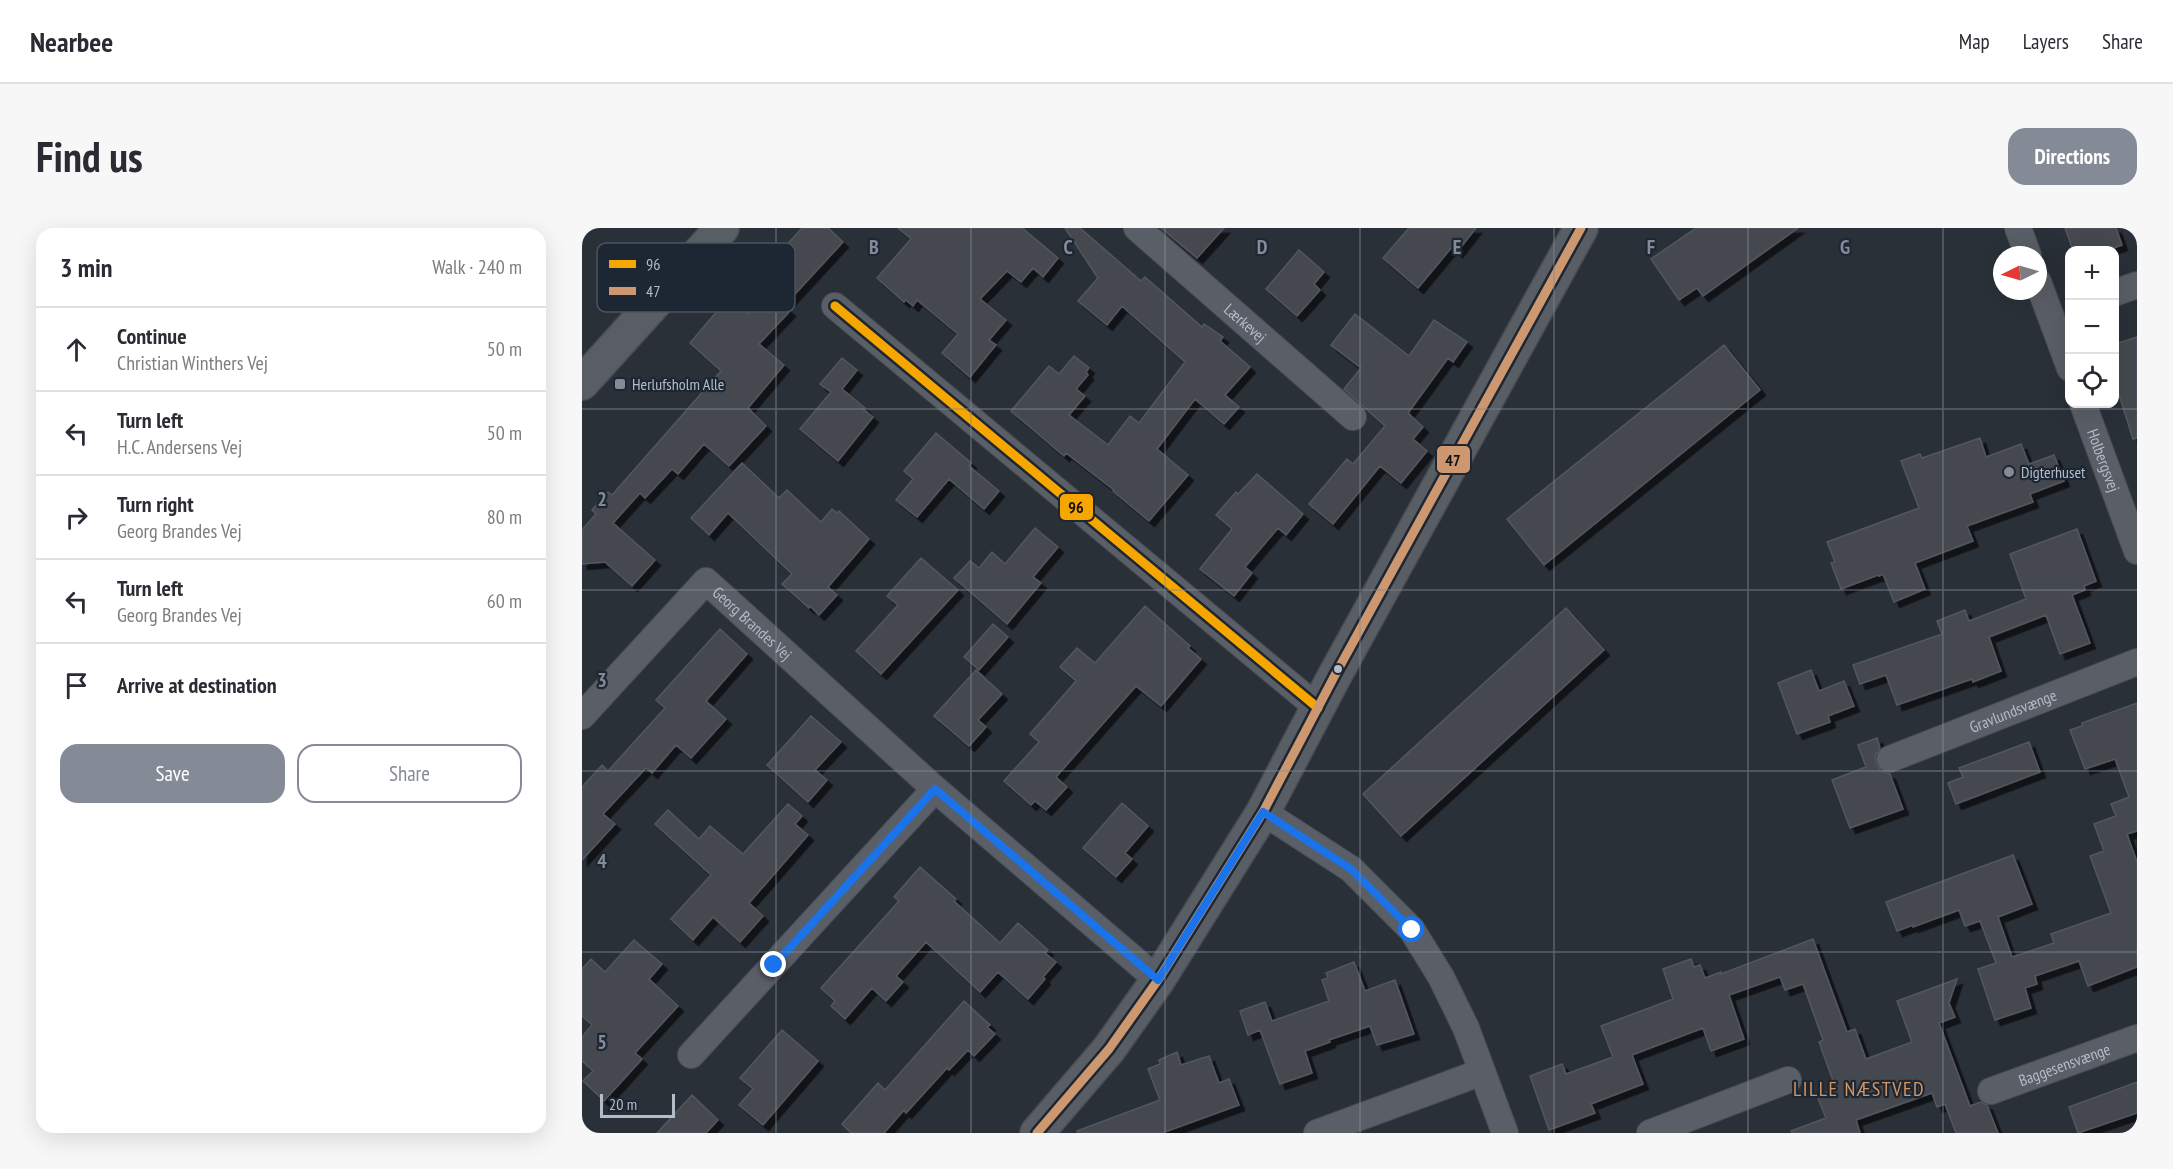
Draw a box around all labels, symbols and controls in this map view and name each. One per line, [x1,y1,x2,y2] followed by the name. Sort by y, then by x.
[30,23,113,60] text: Nearbee
[1959,28,1990,55] text: Map
[2023,28,2069,55] text: Layers
[2102,28,2143,55] text: Share
[2008,128,2137,185] button: Directions
[36,129,143,184] text: Find us
[869,234,879,260] text: B
[1063,234,1073,260] text: C
[1257,234,1268,260] text: D
[1453,234,1461,260] text: E
[1647,234,1655,260] text: F
[1840,234,1850,260] text: G
[597,243,795,312] legend
[1993,246,2047,300] north arrow
[2065,246,2119,408] map controls
[2065,246,2119,300] button: +
[60,251,113,284] text: 3 min
[432,254,522,280] text: Walk · 240 m
[646,254,660,274] text: 96
[646,281,660,301] text: 47
[1220,299,1271,347] street label: Lærkevej
[2065,300,2119,354] button: −
[117,322,187,350] text: Continue
[60,333,93,366] icon: ahead
[487,336,522,362] text: 50 m
[117,350,268,376] text: Christian Winthers Vej
[2065,354,2119,408] button: locate
[632,374,724,394] place label: Herlufsholm Alle
[613,377,627,391] marker: Herlufsholm Alle
[117,406,183,434] text: Turn left
[60,417,93,450] icon: left
[487,420,522,446] text: 50 m
[2083,426,2124,495] street label: Holbergsvej
[117,434,242,460] text: H.C. Andersens Vej
[1436,445,1471,474] line badge: 47
[1445,450,1461,470] text: 47
[2021,462,2086,482] place label: Digterhuset
[2002,465,2016,479] marker: Digterhuset
[597,486,607,512] text: 2
[117,490,194,518] text: Turn right
[1059,493,1094,521] line badge: 96
[1068,497,1084,517] text: 96
[60,501,93,534] icon: right
[487,504,522,530] text: 80 m
[117,518,242,544] text: Georg Brandes Vej
[117,574,183,602] text: Turn left
[709,582,796,664] street label: Georg Brandes Vej
[60,585,93,618] icon: left
[487,588,522,614] text: 60 m
[117,602,242,628] text: Georg Brandes Vej
[1332,663,1344,675] unlabelled marker
[597,667,607,693] text: 3
[60,669,93,702] icon: arrive
[117,671,277,699] text: Arrive at destination
[1966,685,2059,737] street label: Gravlundsvænge
[60,744,285,803] button: Save
[297,744,522,803] button: Share
[597,848,607,874] text: 4
[1398,916,1424,942] route start
[760,951,786,977] route end
[597,1029,607,1055] text: 5
[2016,1039,2113,1090] street label: Baggesensvænge
[1793,1076,1925,1102] district label: LILLE NÆSTVED
[600,1091,675,1118] scale bar
[609,1094,637,1114] text: 20 m

